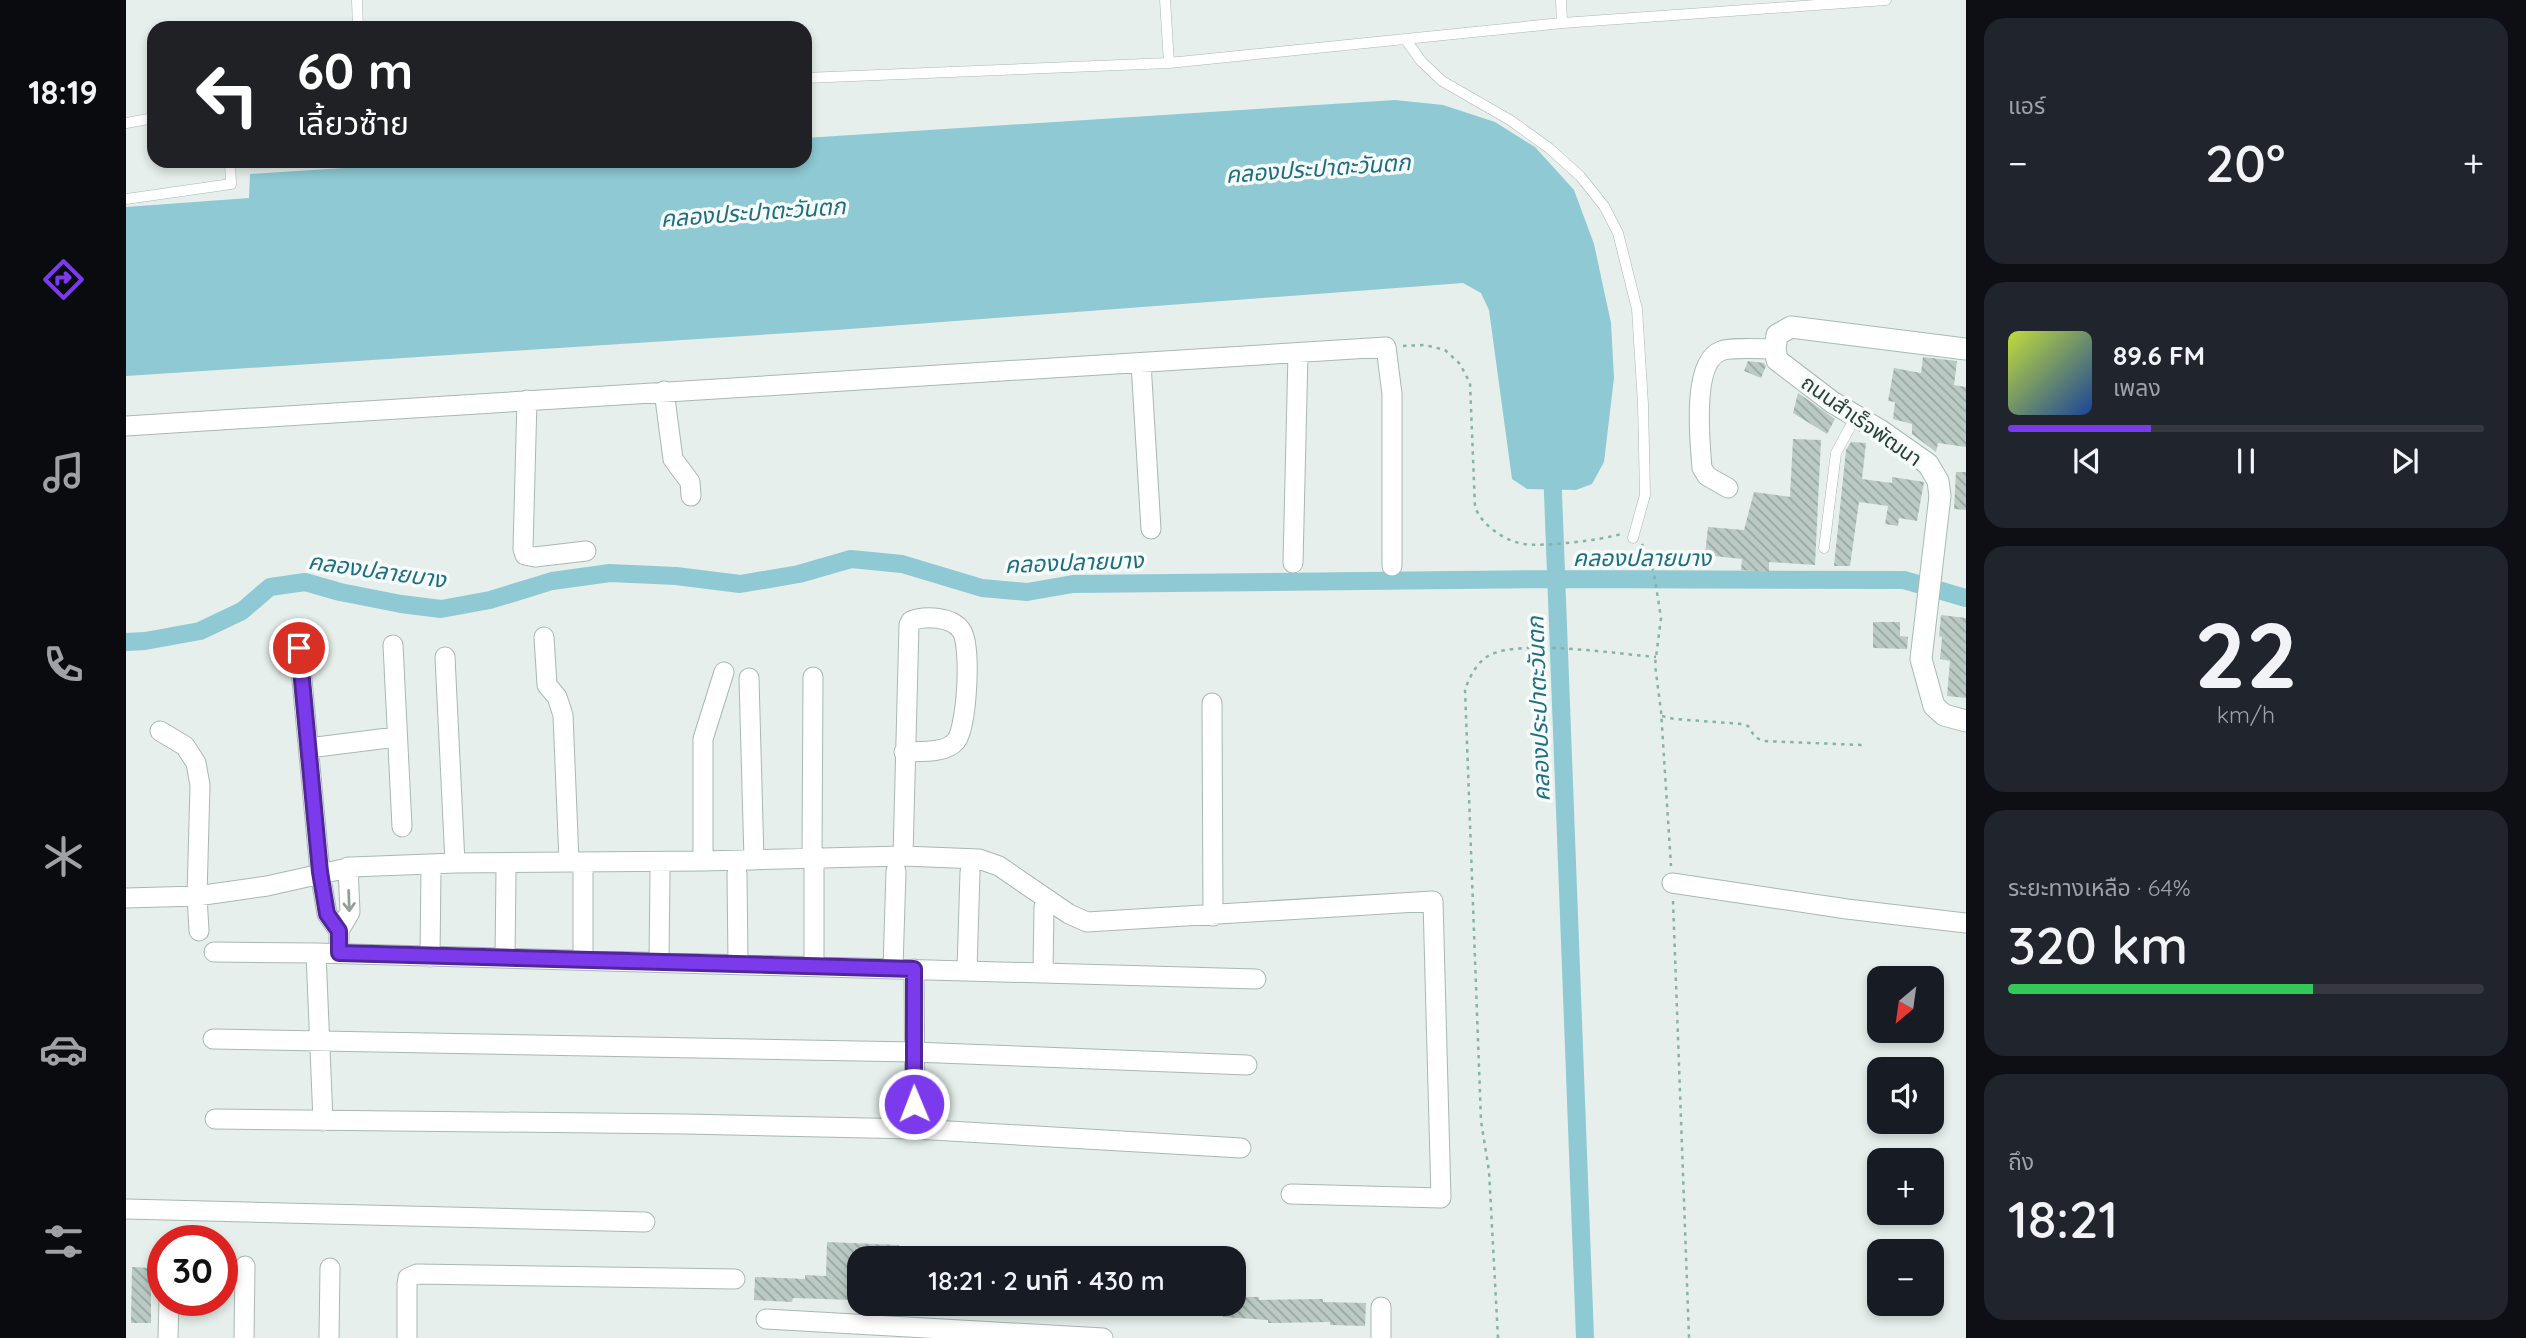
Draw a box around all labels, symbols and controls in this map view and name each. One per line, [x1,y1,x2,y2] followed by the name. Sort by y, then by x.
[297,40,413,101] text: 60 m
[182,49,273,140] icon: left
[28,72,98,112] text: 18:19
[2008,91,2045,120] text: แอร์
[297,103,409,143] text: เลี้ยวซ้าย
[2205,130,2285,195] text: 20°
[2008,139,2028,187] text: −
[2463,139,2484,187] text: +
[1225,147,1413,189] water label: คลองประปาตะวันตก
[660,191,848,233] water label: คลองประปาตะวันตก
[39,255,88,304] icon: directions
[2113,339,2205,372] text: 89.6 FM
[1797,369,1927,471] street label: ถนนสำเร็จพัฒนา
[2113,373,2161,402] text: เพลง
[2068,442,2106,480] icon: previous
[2227,442,2265,480] icon: pause
[2386,442,2424,480] icon: next
[39,448,88,497] icon: music
[1573,543,1713,572] water label: คลองปลายบาง
[1004,545,1145,579] water label: คลองปลายบาง
[306,546,449,594] water label: คลองปลายบาง
[2194,597,2298,711] text: 22
[1520,615,1556,802] water label: คลองประปาตะวันตก
[269,618,329,678] pin
[280,629,318,667] icon: arrive
[39,640,88,689] icon: phone
[2217,700,2275,729] text: km/h
[39,832,88,881] icon: climate
[2008,873,2190,902] text: ระยะทางเหลือ · 64%
[343,889,356,912] one-way arrow
[2008,912,2188,977] text: 320 km
[1867,966,1944,1043] north arrow
[1867,966,1944,1316] map controls
[39,1025,88,1074] icon: car
[1867,1057,1944,1134] button: sound
[877,1067,951,1141] position arrow
[2008,1147,2034,1176] text: ถึง
[1867,1148,1944,1225] button: +
[2008,1186,2118,1251] text: 18:21
[39,1217,88,1266] icon: filters
[147,1225,238,1316] speed limit sign: 30
[1867,1239,1944,1316] button: −
[928,1264,1165,1297] text: 18:21 · 2 นาที · 430 m

